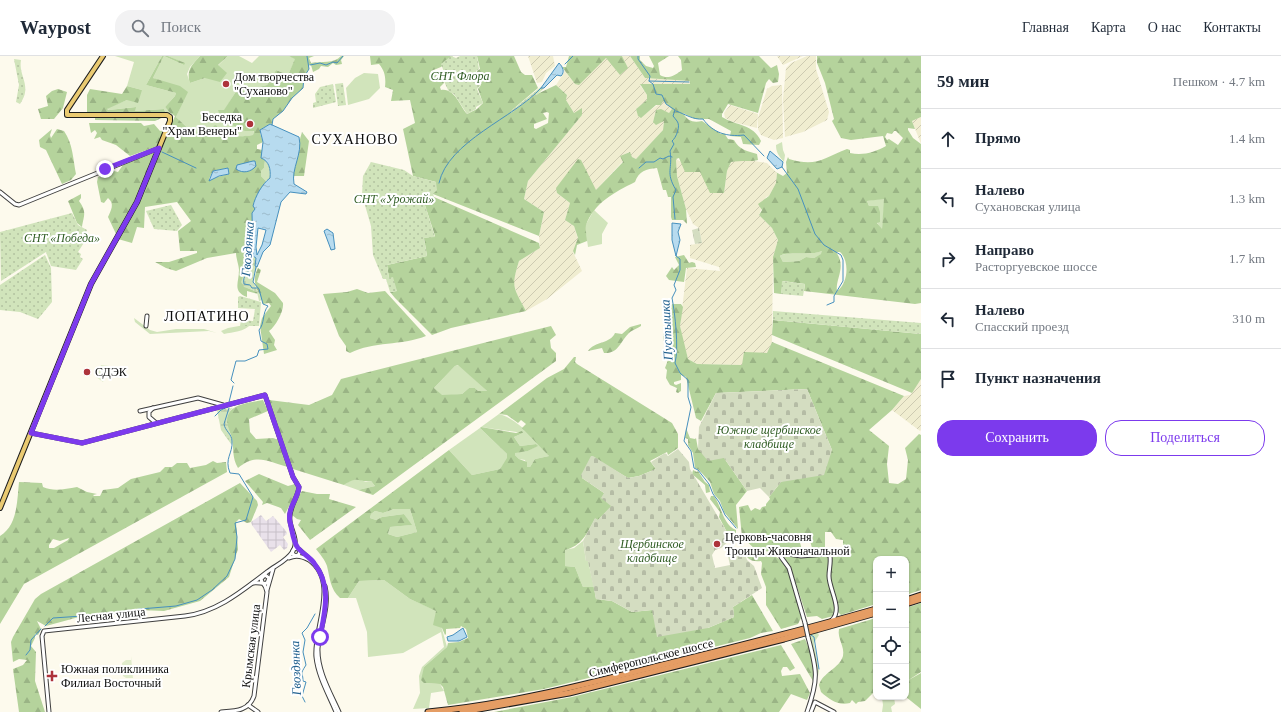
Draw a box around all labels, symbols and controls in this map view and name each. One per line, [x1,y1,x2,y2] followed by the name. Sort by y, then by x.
[115,10,395,46] search box
[20,17,91,38] text: Waypost
[129,17,151,39] icon: search
[161,19,201,35] text: Поиск
[1022,20,1069,35] text: Главная
[1091,20,1126,35] text: Карта
[1148,20,1181,35] text: О нас
[1203,20,1261,35] text: Контакты
[430,69,490,83] park label: СНТ Флора
[234,70,315,98] place label: Дом творчества "Суханово"
[937,72,989,91] text: 59 мин
[1173,74,1265,89] text: Пешком · 4.7 km
[221,79,231,89] marker: Дом творчества "Суханово"
[162,110,243,138] place label: Беседка "Храм Венеры"
[245,119,255,129] marker: Беседка "Храм Венеры"
[937,128,959,150] icon: ahead
[975,130,1021,146] text: Прямо
[1229,131,1265,146] text: 1.4 km
[312,132,398,147] district label: СУХАНОВО
[96,160,114,178] route end
[975,182,1025,198] text: Налево
[937,188,959,210] icon: left
[1229,191,1265,206] text: 1.3 km
[354,192,434,206] park label: СНТ «Урожай»
[975,199,1080,214] text: Сухановская улица
[238,221,257,278] water label: Гвоздянка
[24,231,100,245] park label: СНТ «Победа»
[975,242,1034,258] text: Направо
[937,248,959,270] icon: right
[1229,251,1265,266] text: 1.7 km
[975,259,1097,274] text: Расторгуевское шоссе
[657,299,676,362] water label: Пустышка
[975,302,1025,318] text: Налево
[937,308,959,330] icon: left
[164,309,250,324] district label: ЛОПАТИНО
[1232,311,1265,326] text: 310 m
[975,319,1069,334] text: Спасский проезд
[95,365,128,379] place label: СДЭК
[82,367,92,377] marker: СДЭК
[937,368,959,390] icon: arrive
[975,370,1101,386] text: Пункт назначения
[937,420,1097,456] button: Сохранить
[1105,420,1265,456] button: Поделиться
[716,423,822,451] park label: Южное щербинское кладбище
[725,530,850,558] place label: Церковь-часовня Троицы Живоначальной
[619,537,684,565] park label: Щербинское кладбище
[712,539,722,549] marker: Церковь-часовня Троицы Живоначальной
[873,556,909,700] map controls
[873,556,909,592] button: +
[873,592,909,628] button: −
[239,603,263,689] street label: Крымская улица
[76,604,147,626] street label: Лесная улица
[311,628,329,646] route start
[873,628,909,664] button: locate
[587,636,715,680] street label: Симферопольское шоссе
[287,640,304,697] water label: Гвоздянка
[61,662,169,690] place label: Южная поликлиника Филиал Восточный
[873,664,909,700] button: layers
[46,670,58,682] marker: Южная поликлиника Филиал Восточный

